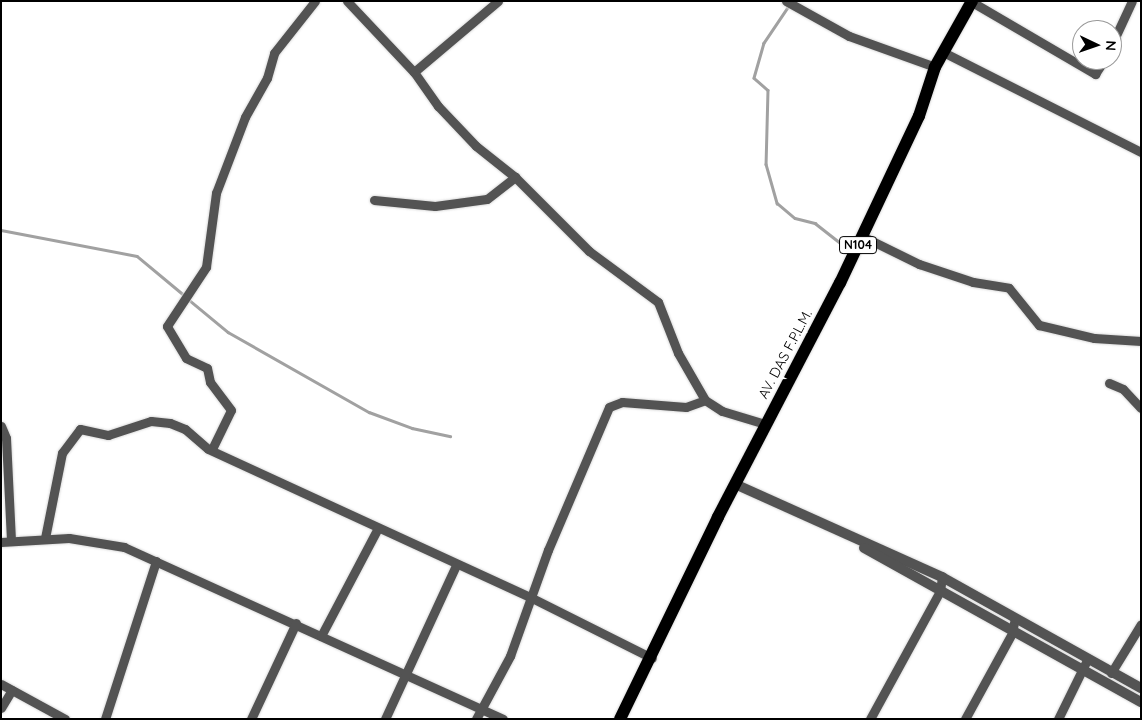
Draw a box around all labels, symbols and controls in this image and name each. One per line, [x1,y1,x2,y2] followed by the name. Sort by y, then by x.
[1072,20,1122,70] north arrow
[1102,40,1120,51] text: N
[838,236,878,254] road number: N104
[755,307,815,401] street label: AV. DAS F.P.L.M.

